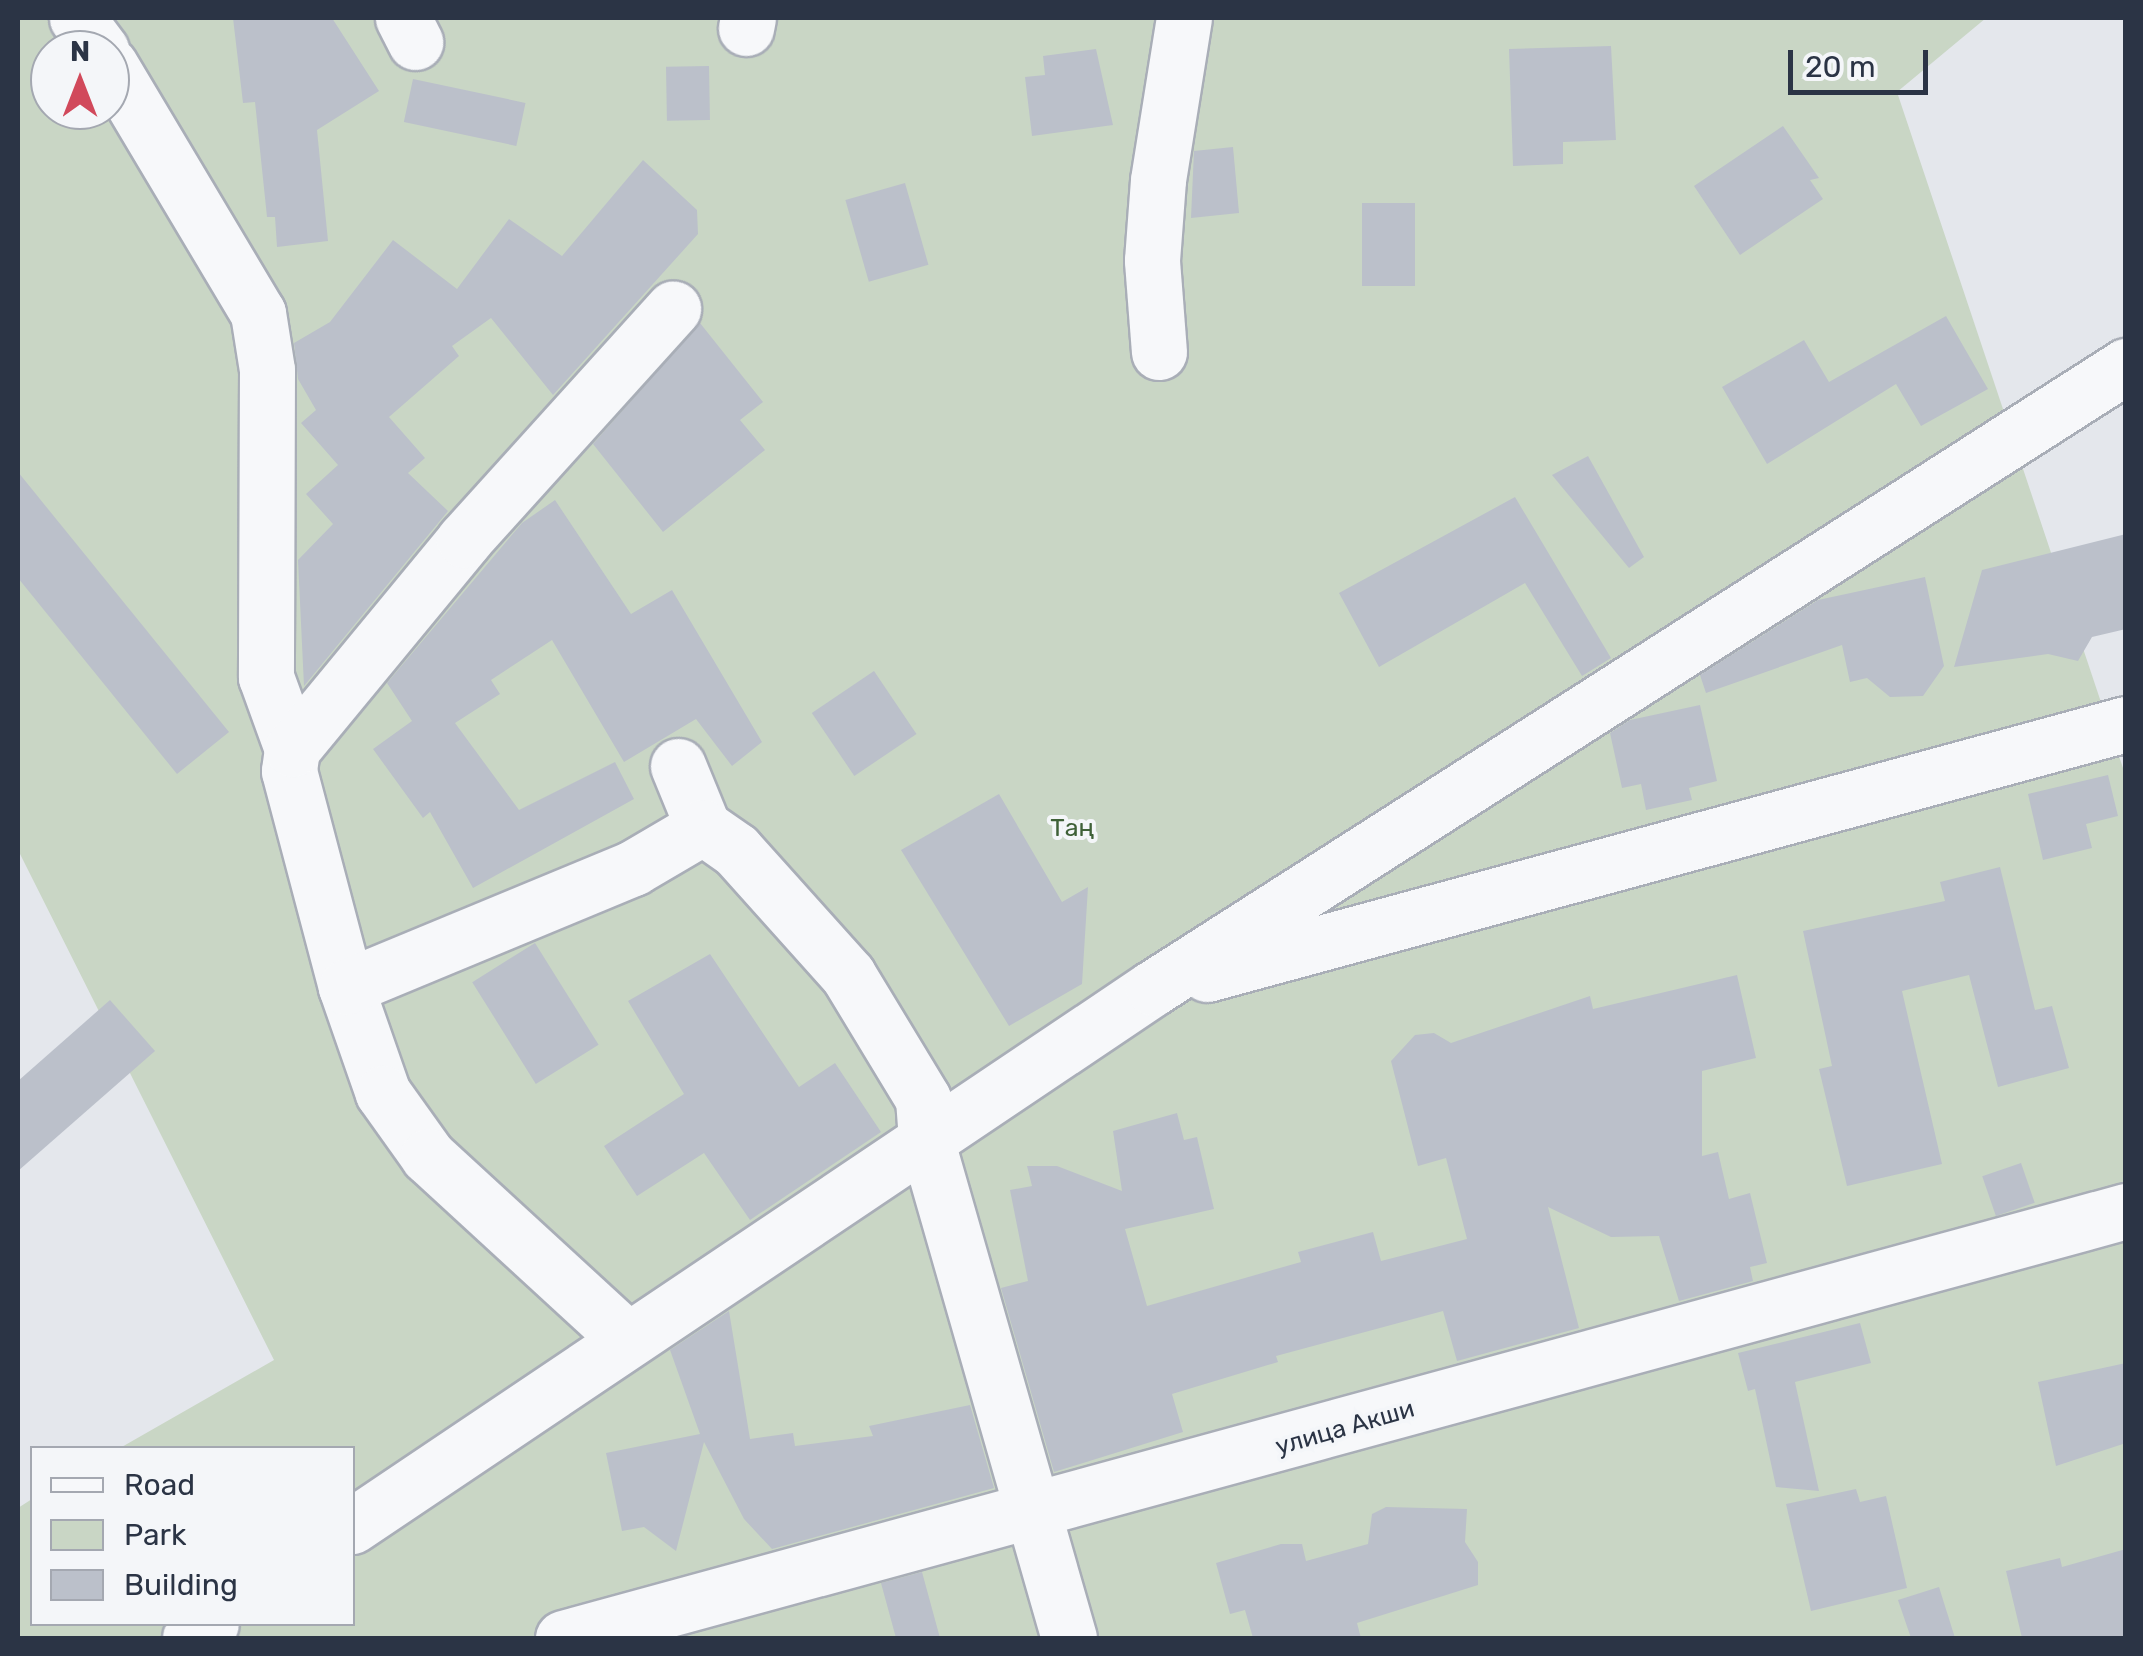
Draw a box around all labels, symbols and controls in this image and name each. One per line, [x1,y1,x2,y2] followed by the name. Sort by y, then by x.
[30,30,130,130] north arrow
[1793,30,1933,92] scale bar
[70,35,90,68] text: N
[1805,49,1876,85] text: 20 m
[1050,813,1094,843] park label: Таң
[1272,1394,1418,1462] street label: улица Акши
[30,1446,355,1626] legend
[124,1467,195,1503] text: Road
[124,1517,186,1553] text: Park
[124,1567,238,1603] text: Building

